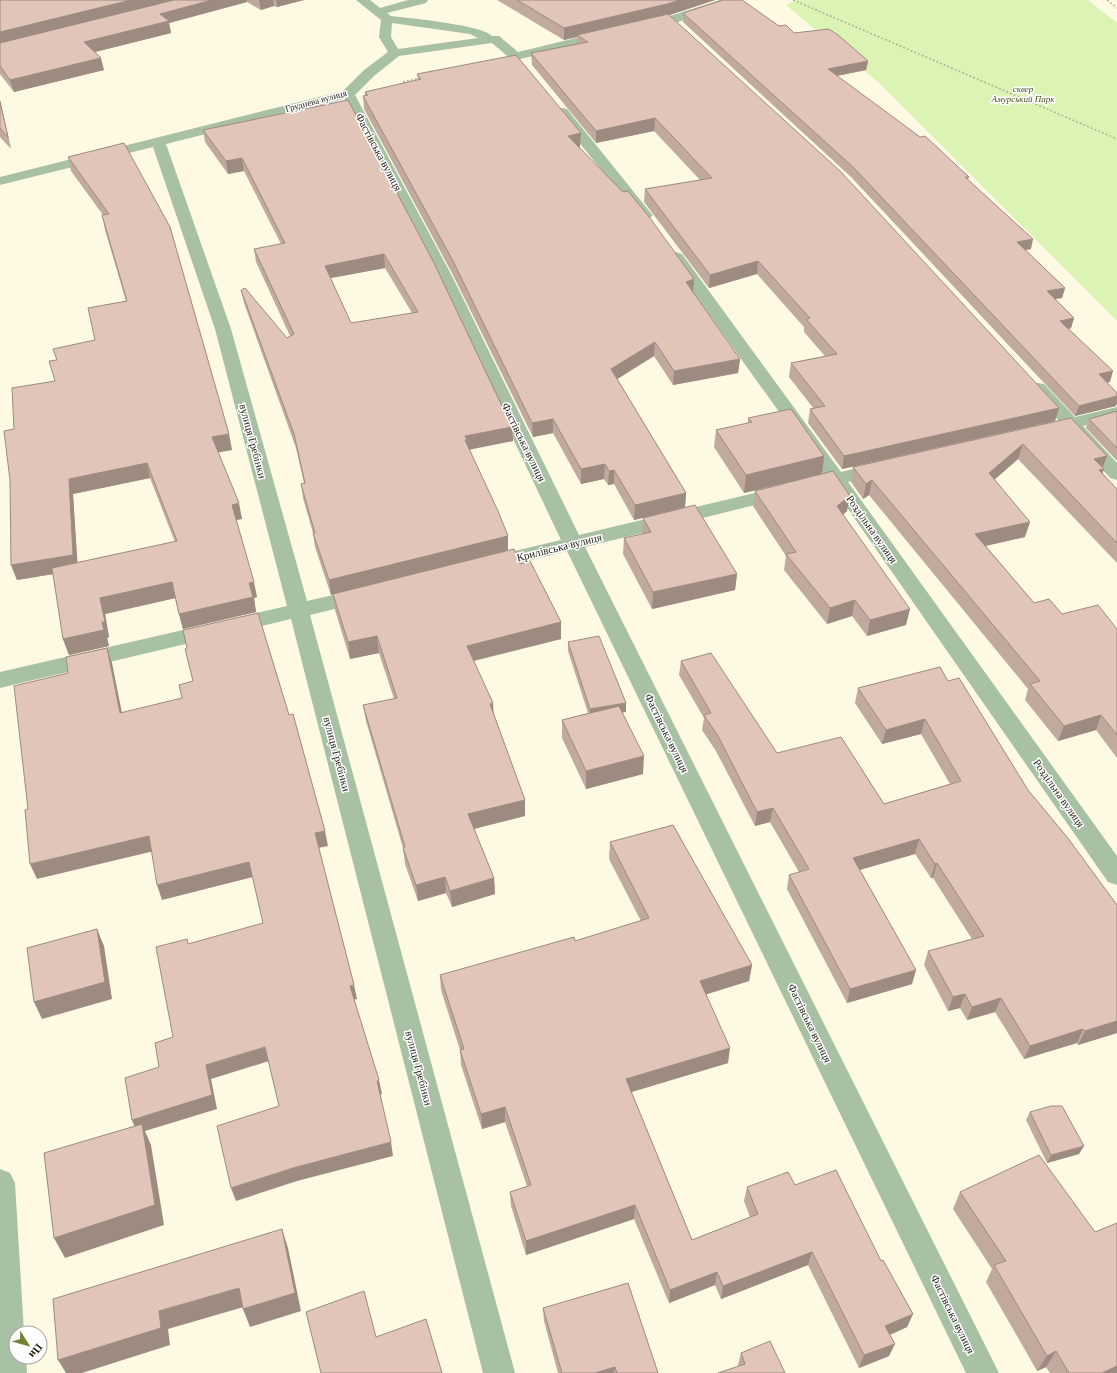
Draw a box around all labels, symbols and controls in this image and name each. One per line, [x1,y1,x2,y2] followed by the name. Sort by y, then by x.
[991,84,1055,104] park label: сквер Амурський Парк
[284,88,348,114] street label: Груднева вулиця
[353,111,405,193] street label: Фастівська вулиця
[500,401,548,483] street label: Фастівська вулиця
[237,402,269,480] street label: вулиця Гребінки
[844,493,900,565] street label: Роздільна вулиця
[515,531,603,563] street label: Крилівська вулиця
[643,692,691,774] street label: Фастівська вулиця
[321,715,353,793] street label: вулиця Гребінки
[1031,757,1087,829] street label: Роздільна вулиця
[786,982,834,1064] street label: Фастівська вулиця
[403,1029,435,1107] street label: вулиця Гребінки
[929,1273,977,1355] street label: Фастівська вулиця
[8,1325,48,1365] north arrow
[26,1341,45,1361] text: Пн

